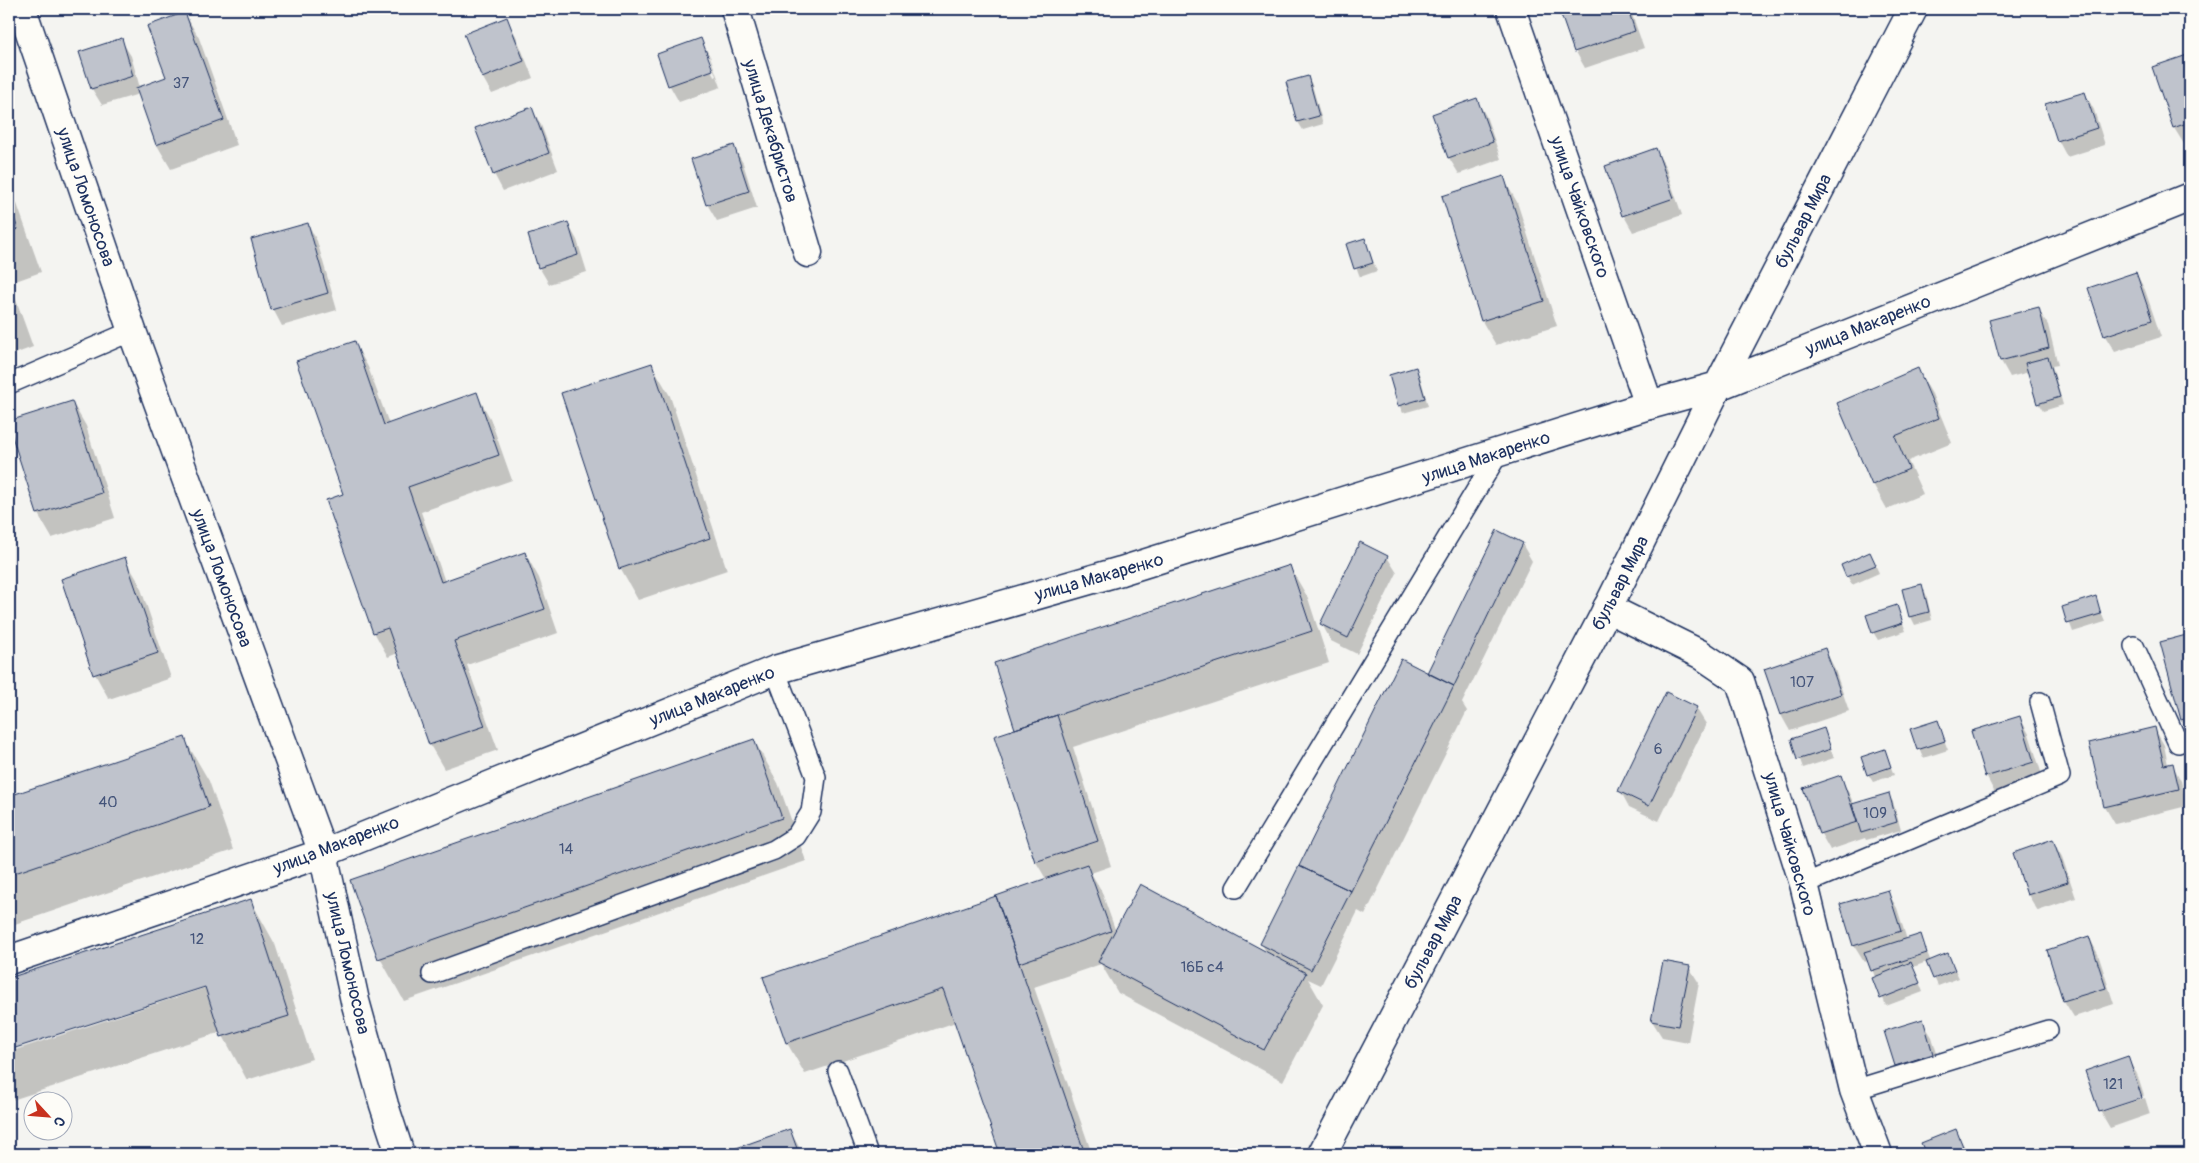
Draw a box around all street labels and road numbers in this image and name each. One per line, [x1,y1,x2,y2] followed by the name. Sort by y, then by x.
[737,56,803,206] street label: улица Декабристов
[51,124,120,270] street label: улица Ломоносова
[1544,132,1615,281] street label: улица Чайковского
[1770,170,1837,272] street label: бульвар Мира
[1801,290,1934,361] street label: улица Макаренко
[1418,426,1553,489] street label: улица Макаренко
[186,505,257,650] street label: улица Ломоносова
[1587,532,1654,634] street label: бульвар Мира
[1031,548,1167,607] street label: улица Макаренко
[645,661,778,732] street label: улица Макаренко
[1758,769,1821,919] street label: улица Чайковского
[269,811,403,880] street label: улица Макаренко
[320,889,375,1037] street label: улица Ломоносова
[1399,891,1468,993] street label: бульвар Мира

